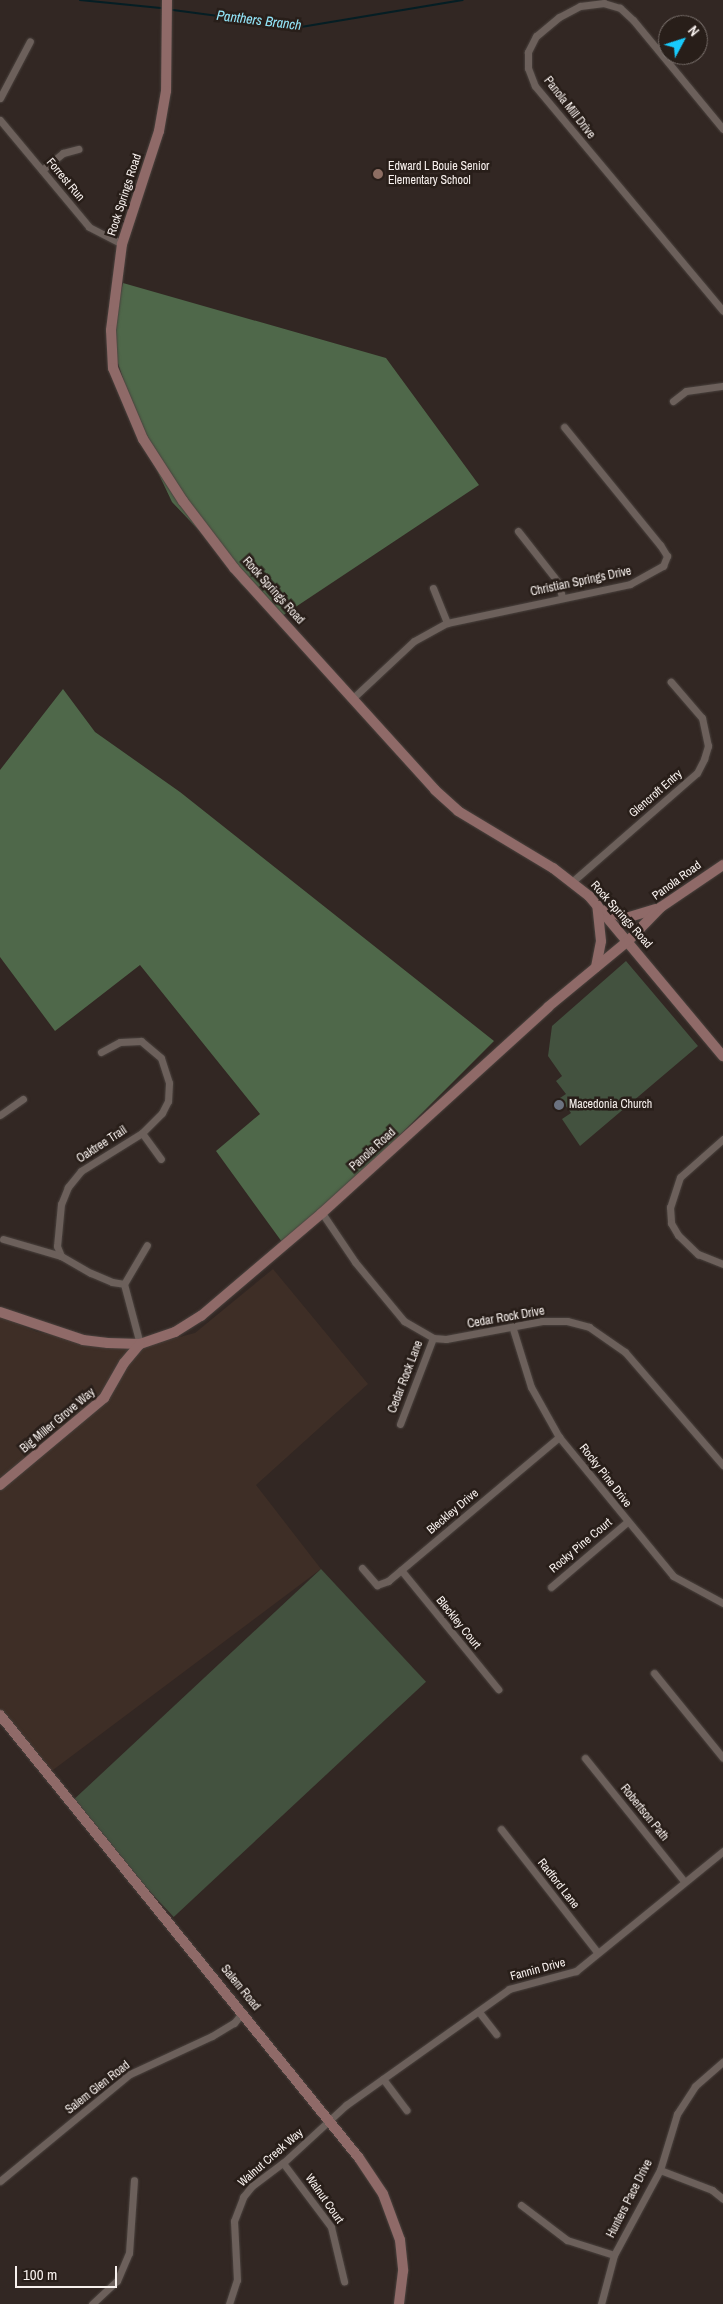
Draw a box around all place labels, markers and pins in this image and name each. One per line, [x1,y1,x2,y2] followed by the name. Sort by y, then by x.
[388,160,490,188] place label: Edward L Bouie Senior Elementary School
[372,168,384,180] marker: Edward L Bouie Senior Elementary School
[569,1098,652,1112] place label: Macedonia Church
[553,1099,565,1111] marker: Macedonia Church

